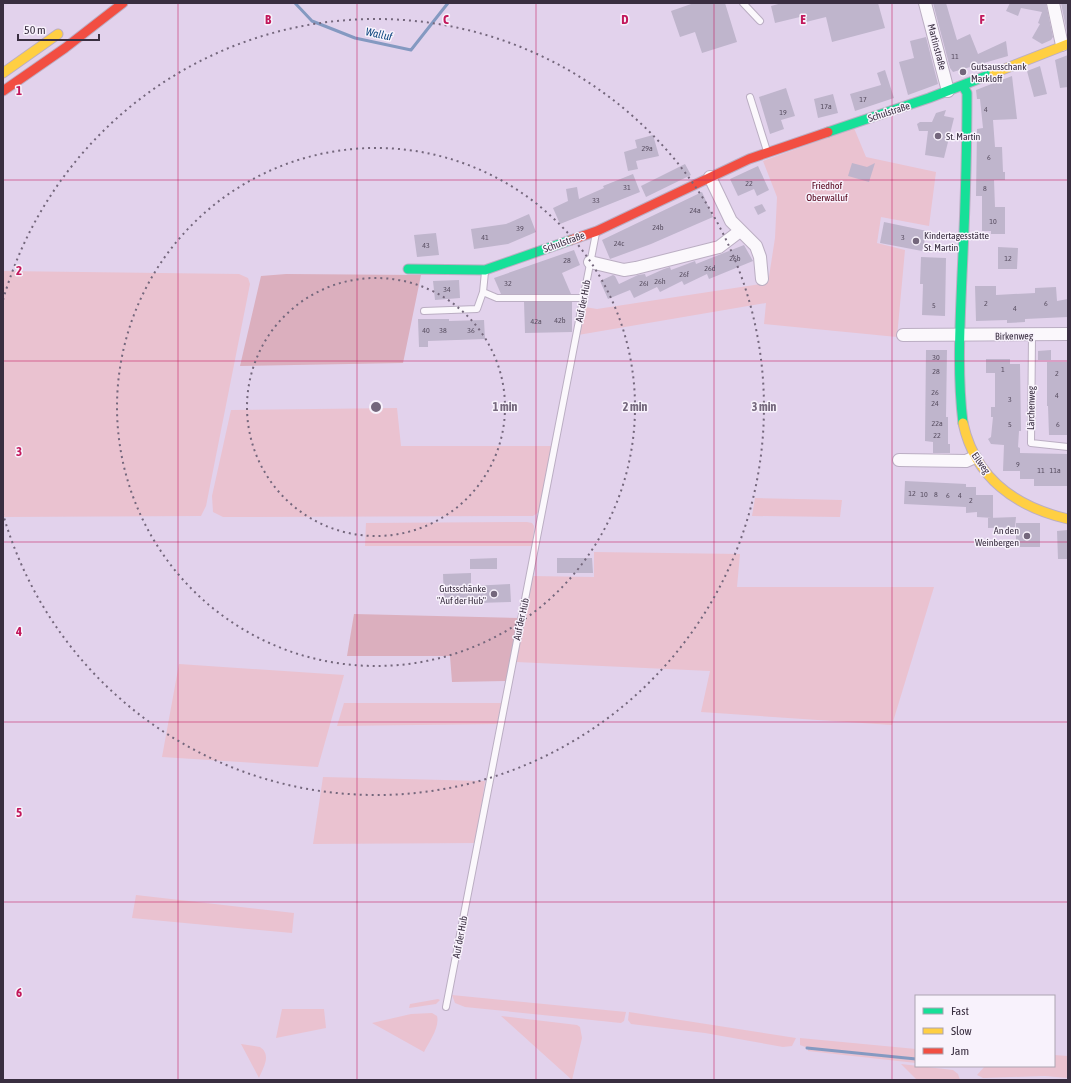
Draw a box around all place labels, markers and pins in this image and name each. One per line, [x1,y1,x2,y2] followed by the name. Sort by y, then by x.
[971,61,1027,84] place label: Gutsausschank Markloff
[958,67,968,77] marker: Gutsausschank Markloff
[933,131,943,141] marker: St. Martin
[946,131,981,142] place label: St. Martin
[924,230,990,253] place label: Kindertagesstätte St. Martin
[911,236,921,246] marker: Kindertagesstätte St. Martin
[369,400,383,414] centre of rings
[975,525,1019,548] place label: An den Weinbergen
[1022,531,1032,541] marker: An den Weinbergen
[437,583,486,606] place label: Gutsschänke "Auf der Hub"
[489,589,499,599] marker: Gutsschänke "Auf der Hub"

